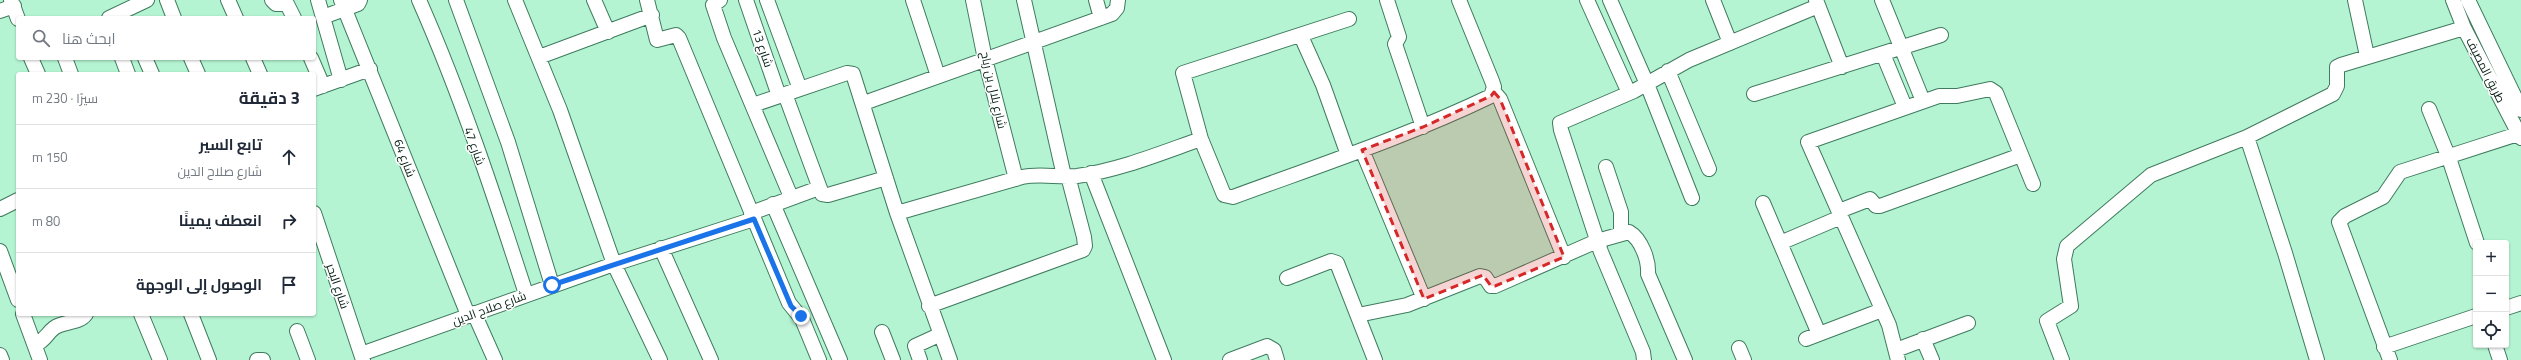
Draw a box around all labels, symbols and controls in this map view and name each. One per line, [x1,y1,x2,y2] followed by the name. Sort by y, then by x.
[16,16,316,60] search box
[748,26,778,70] street label: شارع 13
[30,27,52,49] icon: search
[62,27,115,50] text: ابحث هنا
[2461,34,2511,106] street label: طريق المصيف
[976,49,1012,131] street label: شارع بلال بن رباح
[239,85,300,111] text: 3 دقيقة
[32,88,98,108] text: سيرًا · 230 m
[459,124,491,168] street label: شارع 47
[199,133,262,156] text: تابع السير
[389,136,421,180] street label: شارع 64
[278,146,300,168] icon: ahead
[32,147,68,167] text: 150 m
[178,161,262,181] text: شارع صلاح الدين
[179,209,262,232] text: انعطف يمينًا
[278,210,300,232] icon: right
[32,211,60,231] text: 80 m
[2473,240,2509,348] map controls
[2473,240,2509,276] button: +
[321,260,355,311] street label: شارع البحر
[136,273,262,296] text: الوصول إلى الوجهة
[278,274,300,296] icon: arrive
[543,276,561,294] route start
[2473,276,2509,312] button: −
[449,286,529,330] street label: شارع صلاح الدين
[792,307,810,325] route end
[2473,312,2509,348] button: locate

